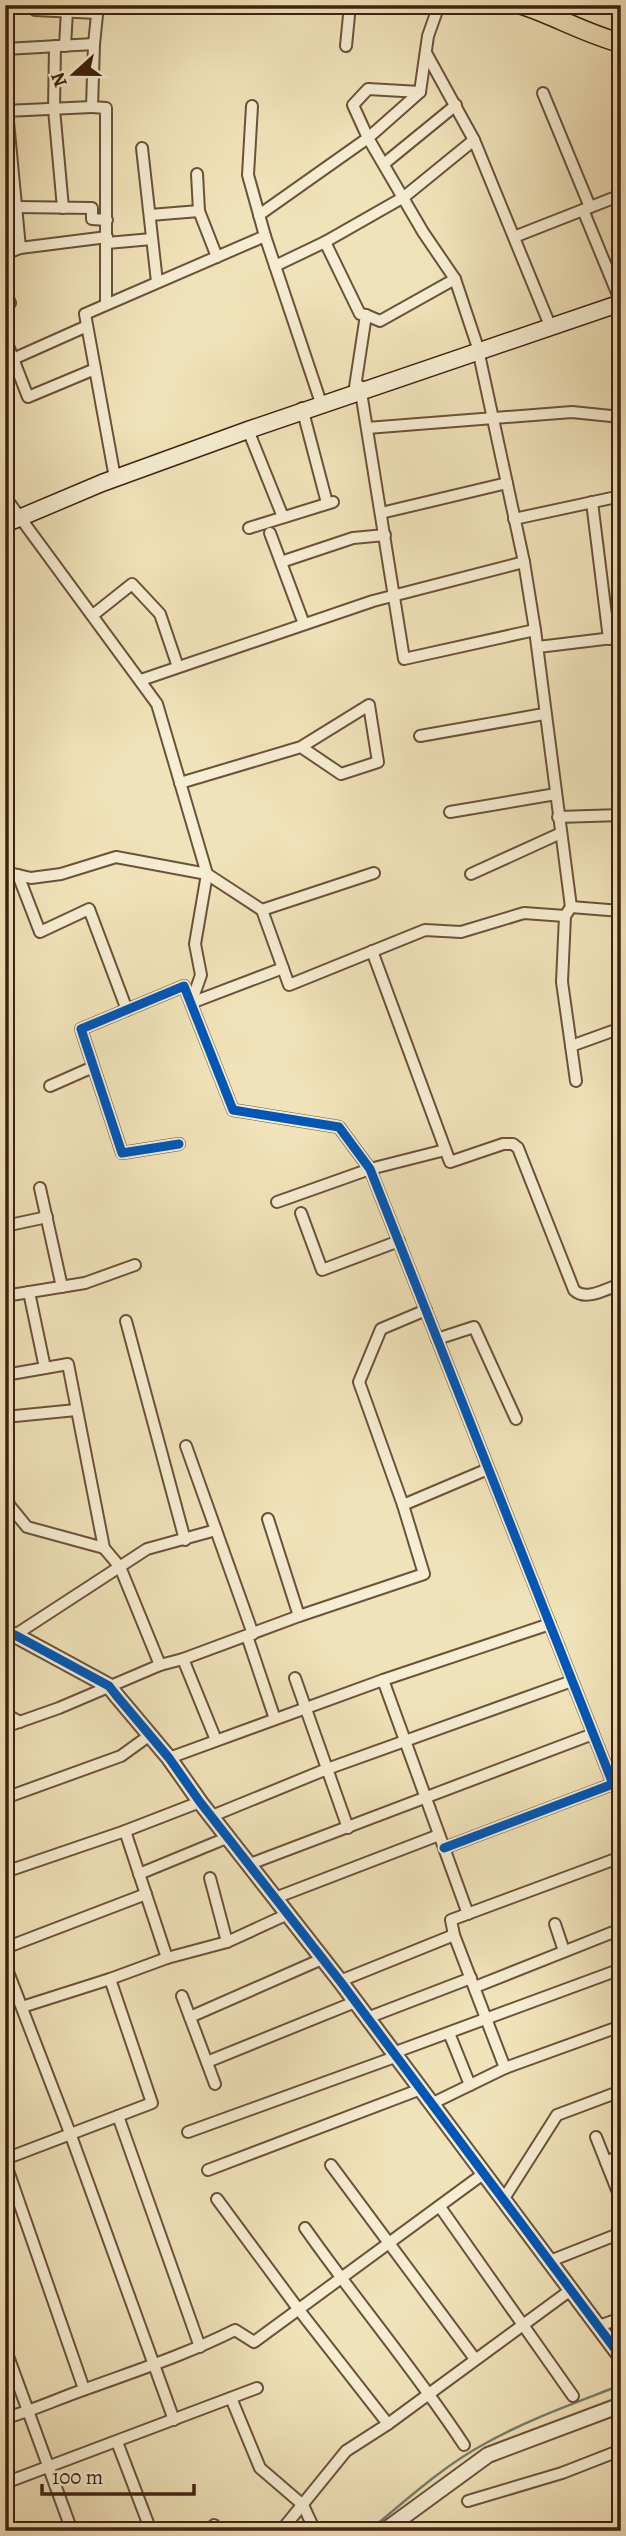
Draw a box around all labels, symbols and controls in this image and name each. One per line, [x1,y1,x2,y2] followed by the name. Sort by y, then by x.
[38,38,108,108] north arrow
[44,68,74,91] text: N
[42,2452,194,2496] scale bar
[52,2463,103,2491] text: 100 m

